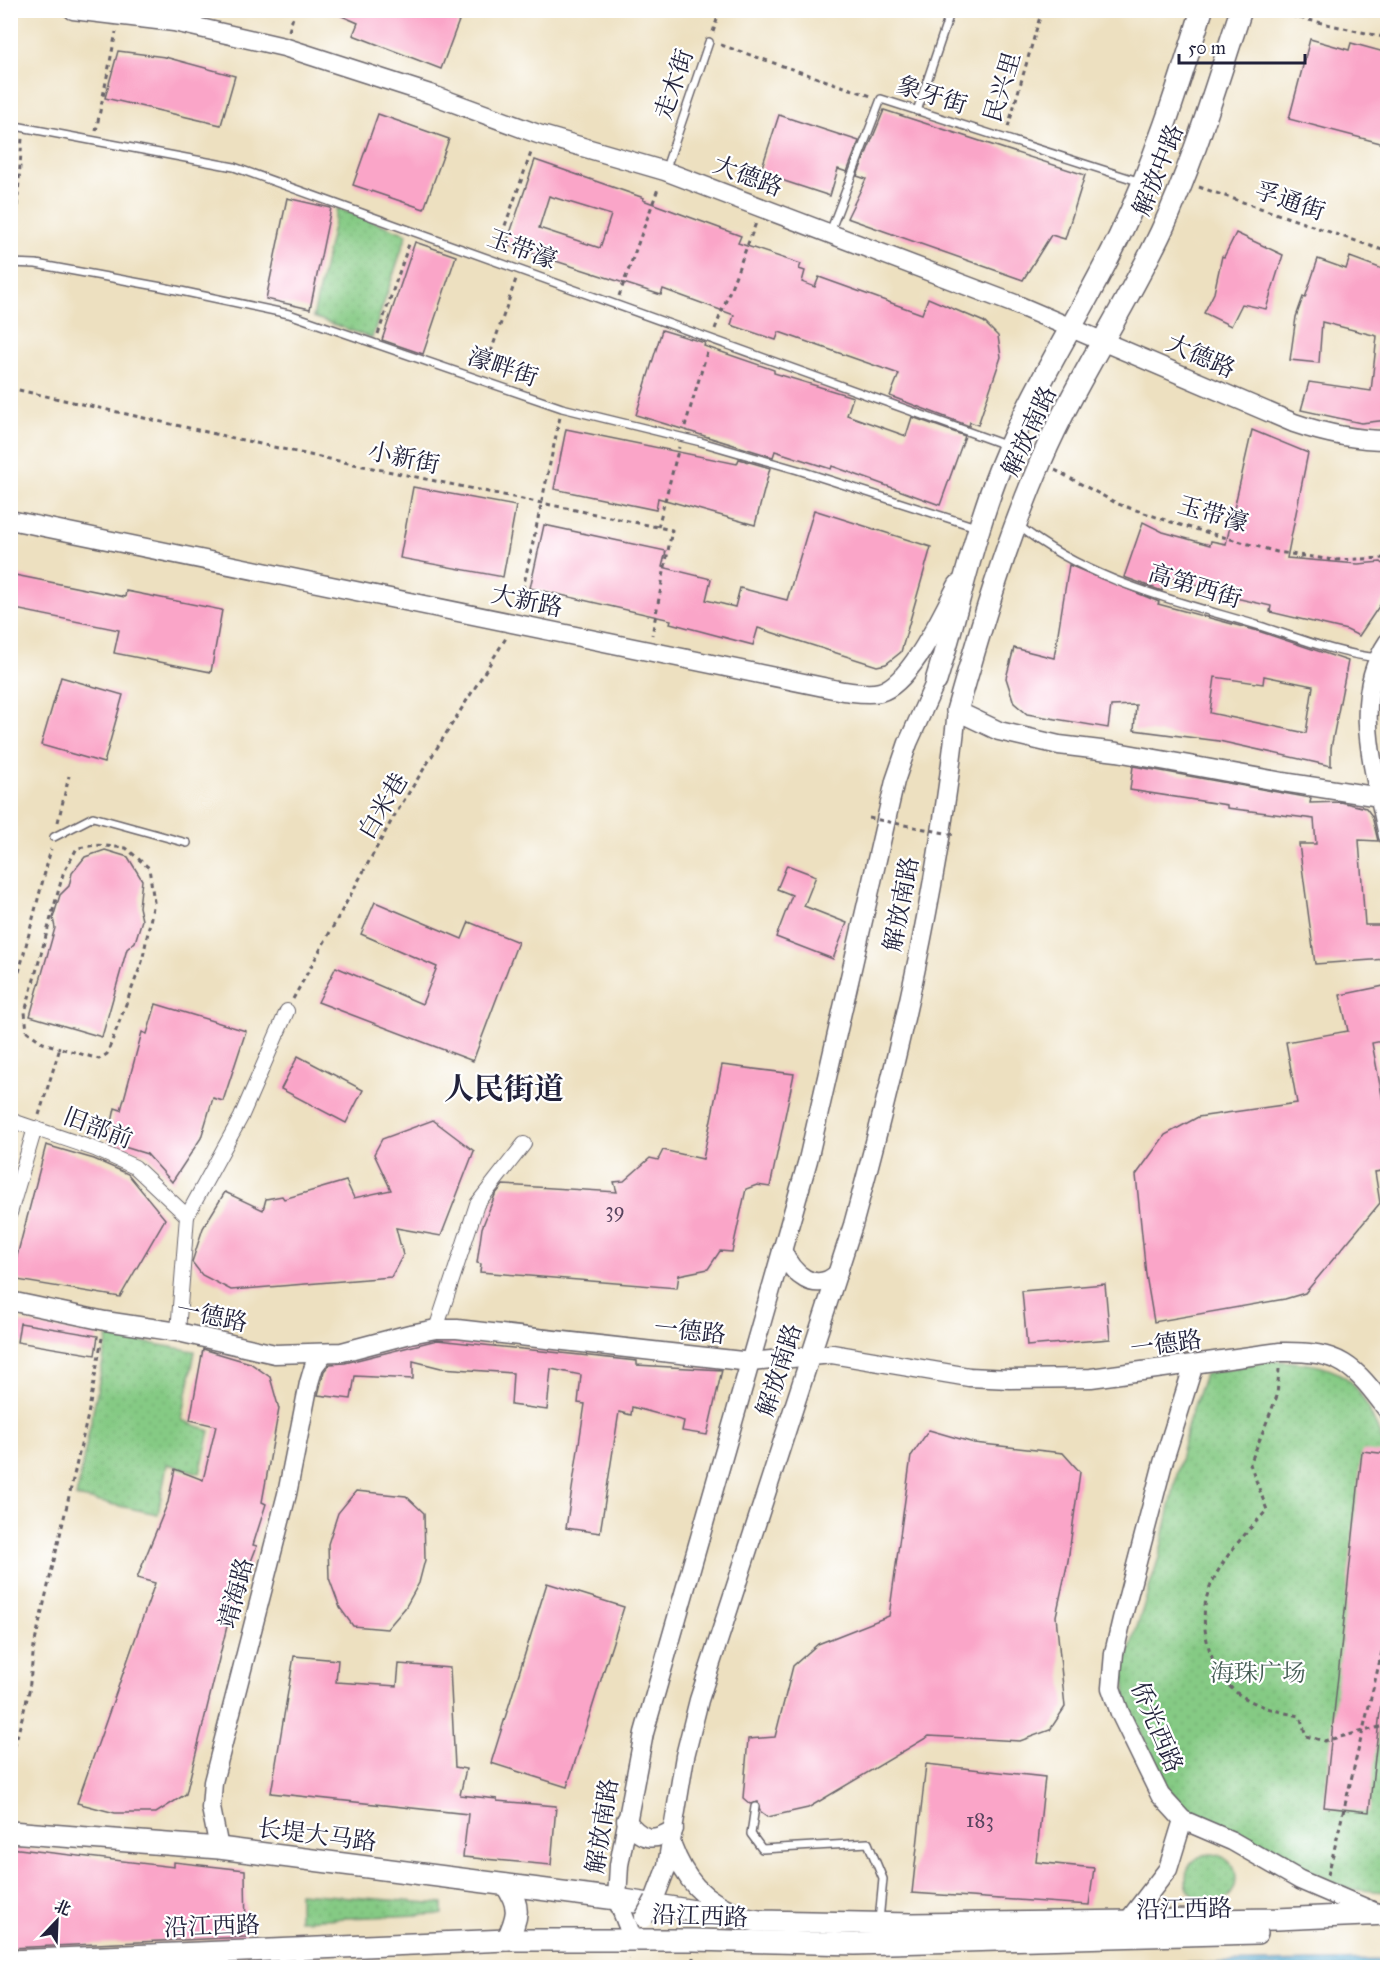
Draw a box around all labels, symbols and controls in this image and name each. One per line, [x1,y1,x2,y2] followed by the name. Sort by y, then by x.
[1179,27,1305,65] scale bar
[1188,37,1226,59] text: 50 m
[648,45,700,123] street label: 走木街
[977,48,1027,126] street label: 民兴里
[893,70,971,120] street label: 象牙街
[1126,120,1190,220] street label: 解放中路
[709,149,787,203] street label: 大德路
[1251,175,1329,227] street label: 孚通街
[483,223,561,275] street label: 玉带濠
[1162,328,1240,384] street label: 大德路
[464,341,542,393] street label: 濠畔街
[995,381,1063,481] street label: 解放南路
[366,436,442,480] street label: 小新街
[1174,490,1252,538] street label: 玉带濠
[1145,558,1245,614] street label: 高第西街
[489,579,565,623] street label: 大新路
[352,767,414,845] street label: 白米巷
[877,854,925,954] street label: 解放南路
[444,1071,564,1107] district label: 人民街道
[59,1101,137,1155] street label: 旧部前
[605,1197,625,1223] house number: 39
[174,1294,250,1338] street label: 一德路
[653,1312,727,1350] street label: 一德路
[750,1320,808,1420] street label: 解放南路
[1128,1324,1204,1364] street label: 一德路
[212,1554,260,1632] street label: 靖海路
[1210,1658,1306,1688] park label: 海珠广场
[1124,1677,1190,1777] street label: 侨光西路
[580,1776,624,1876] street label: 解放南路
[966,1807,994,1833] house number: 183
[256,1813,378,1857] street label: 长堤大马路
[27,1891,87,1951] north arrow
[1136,1893,1232,1925] street label: 沿江西路
[52,1896,74,1920] text: 北
[652,1899,748,1933] street label: 沿江西路
[164,1909,260,1943] street label: 沿江西路

